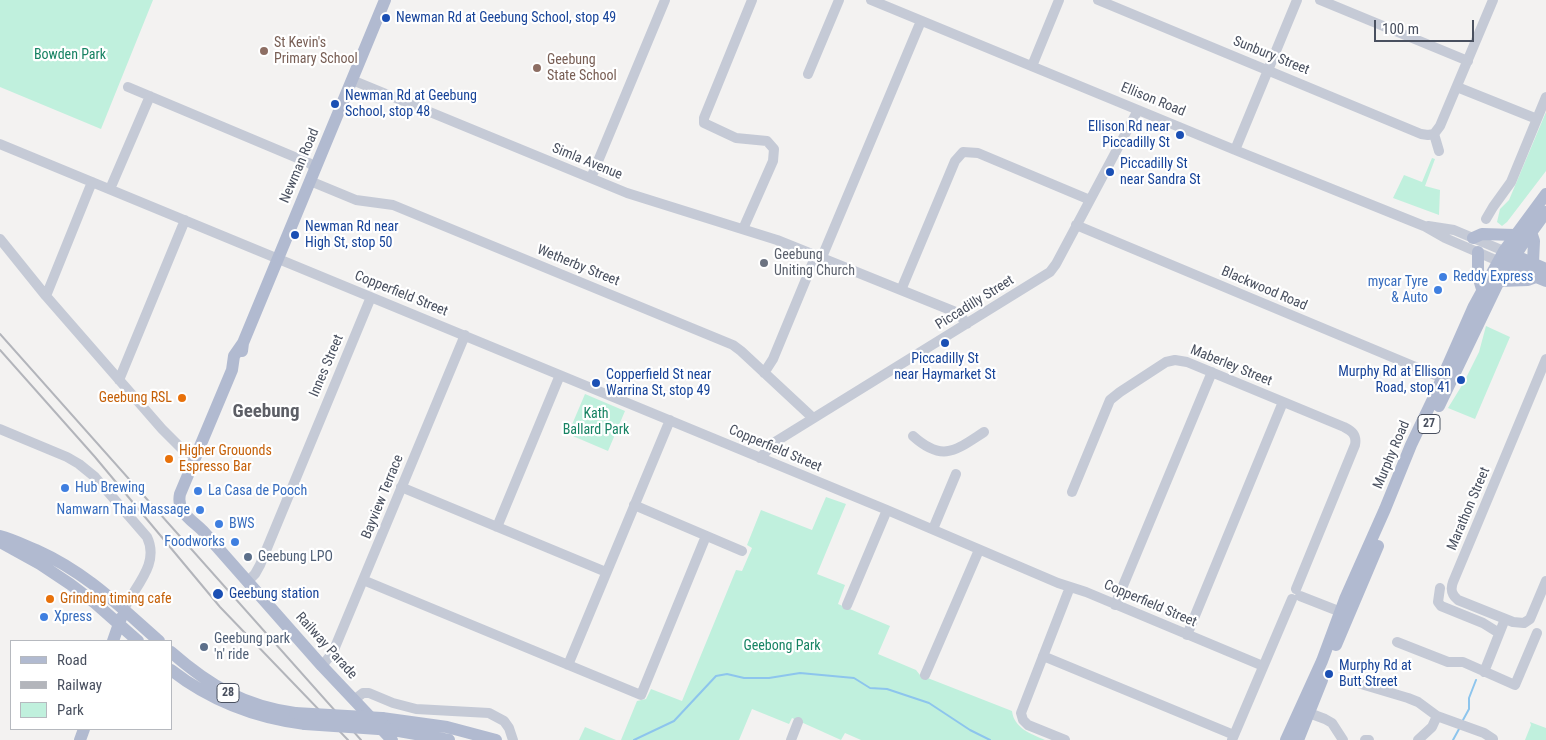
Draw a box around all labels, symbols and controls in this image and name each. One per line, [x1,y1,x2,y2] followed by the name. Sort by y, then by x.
[396,10,616,26] place label: Newman Rd at Geebung School, stop 49
[1376,10,1476,42] scale bar
[380,12,392,24] marker: Newman Rd at Geebung School, stop 49
[1382,20,1419,38] text: 100 m
[1230,33,1312,79] street label: Sunbury Street
[274,35,358,68] place label: St Kevin's Primary School
[258,45,270,57] marker: St Kevin's Primary School
[34,47,106,63] park label: Bowden Park
[547,52,617,84] place label: Geebung State School
[531,62,543,74] marker: Geebung State School
[1118,79,1188,121] street label: Ellison Road
[345,88,477,120] place label: Newman Rd at Geebung School, stop 48
[329,98,341,110] marker: Newman Rd at Geebung School, stop 48
[1088,119,1170,152] place label: Ellison Rd near Piccadilly St
[277,126,323,206] street label: Newman Road
[1174,129,1186,141] marker: Ellison Rd near Piccadilly St
[549,140,625,184] street label: Simla Avenue
[1120,156,1201,188] place label: Piccadilly St near Sandra St
[1104,166,1116,178] marker: Piccadilly St near Sandra St
[305,219,398,252] place label: Newman Rd near High St, stop 50
[289,229,301,241] marker: Newman Rd near High St, stop 50
[534,242,622,290] street label: Wetherby Street
[774,247,855,280] place label: Geebung Uniting Church
[758,257,770,269] marker: Geebung Uniting Church
[1218,263,1310,315] street label: Blackwood Road
[352,268,450,320] street label: Copperfield Street
[1453,269,1533,285] place label: Reddy Express
[1437,271,1449,283] marker: Reddy Express
[933,272,1017,334] street label: Piccadilly Street
[1368,274,1428,306] place label: mycar Tyre & Auto
[1432,284,1444,296] marker: mycar Tyre & Auto
[306,332,348,400] street label: Innes Street
[939,337,951,349] marker: Piccadilly St near Haymarket St
[1188,342,1274,390] street label: Maberley Street
[894,351,996,384] place label: Piccadilly St near Haymarket St
[1338,364,1451,397] place label: Murphy Rd at Ellison Road, stop 41
[606,367,711,400] place label: Copperfield St near Warrina St, stop 49
[1455,374,1467,386] marker: Murphy Rd at Ellison Road, stop 41
[590,377,602,389] marker: Copperfield St near Warrina St, stop 49
[99,390,172,406] place label: Geebung RSL
[176,392,188,404] marker: Geebung RSL
[233,401,299,423] district label: Geebung
[563,406,629,438] park label: Kath Ballard Park
[1418,414,1440,434] road number: 27
[1370,418,1414,492] street label: Murphy Road
[726,422,824,476] street label: Copperfield Street
[179,443,272,476] place label: Higher Grouonds Espresso Bar
[358,452,408,542] street label: Bayview Terrace
[163,453,175,465] marker: Higher Grouonds Espresso Bar
[1444,465,1494,553] street label: Marathon Street
[75,480,145,496] place label: Hub Brewing
[59,482,71,494] marker: Hub Brewing
[208,483,307,499] place label: La Casa de Pooch
[192,485,204,497] marker: La Casa de Pooch
[57,502,190,518] place label: Namwarn Thai Massage
[194,504,206,516] marker: Namwarn Thai Massage
[229,516,255,532] place label: BWS
[213,518,225,530] marker: BWS
[164,534,225,550] place label: Foodworks
[229,536,241,548] marker: Foodworks
[258,549,333,565] place label: Geebung LPO
[242,551,254,563] marker: Geebung LPO
[1101,577,1199,631] street label: Copperfield Street
[229,586,319,602] place label: Geebung station
[211,587,225,601] marker: Geebung station
[60,591,172,607] place label: Grinding timing cafe
[44,593,56,605] marker: Grinding timing cafe
[54,609,92,625] place label: Xpress
[292,609,360,683] street label: Railway Parade
[38,611,50,623] marker: Xpress
[214,631,290,664] place label: Geebung park 'n' ride
[743,638,821,654] park label: Geebong Park
[10,640,172,730] legend
[198,641,210,653] marker: Geebung park 'n' ride
[57,651,87,669] text: Road
[1339,658,1412,690] place label: Murphy Rd at Butt Street
[1323,668,1335,680] marker: Murphy Rd at Butt Street
[57,676,102,694] text: Railway
[217,684,239,702] road number: 28
[57,701,84,719] text: Park

